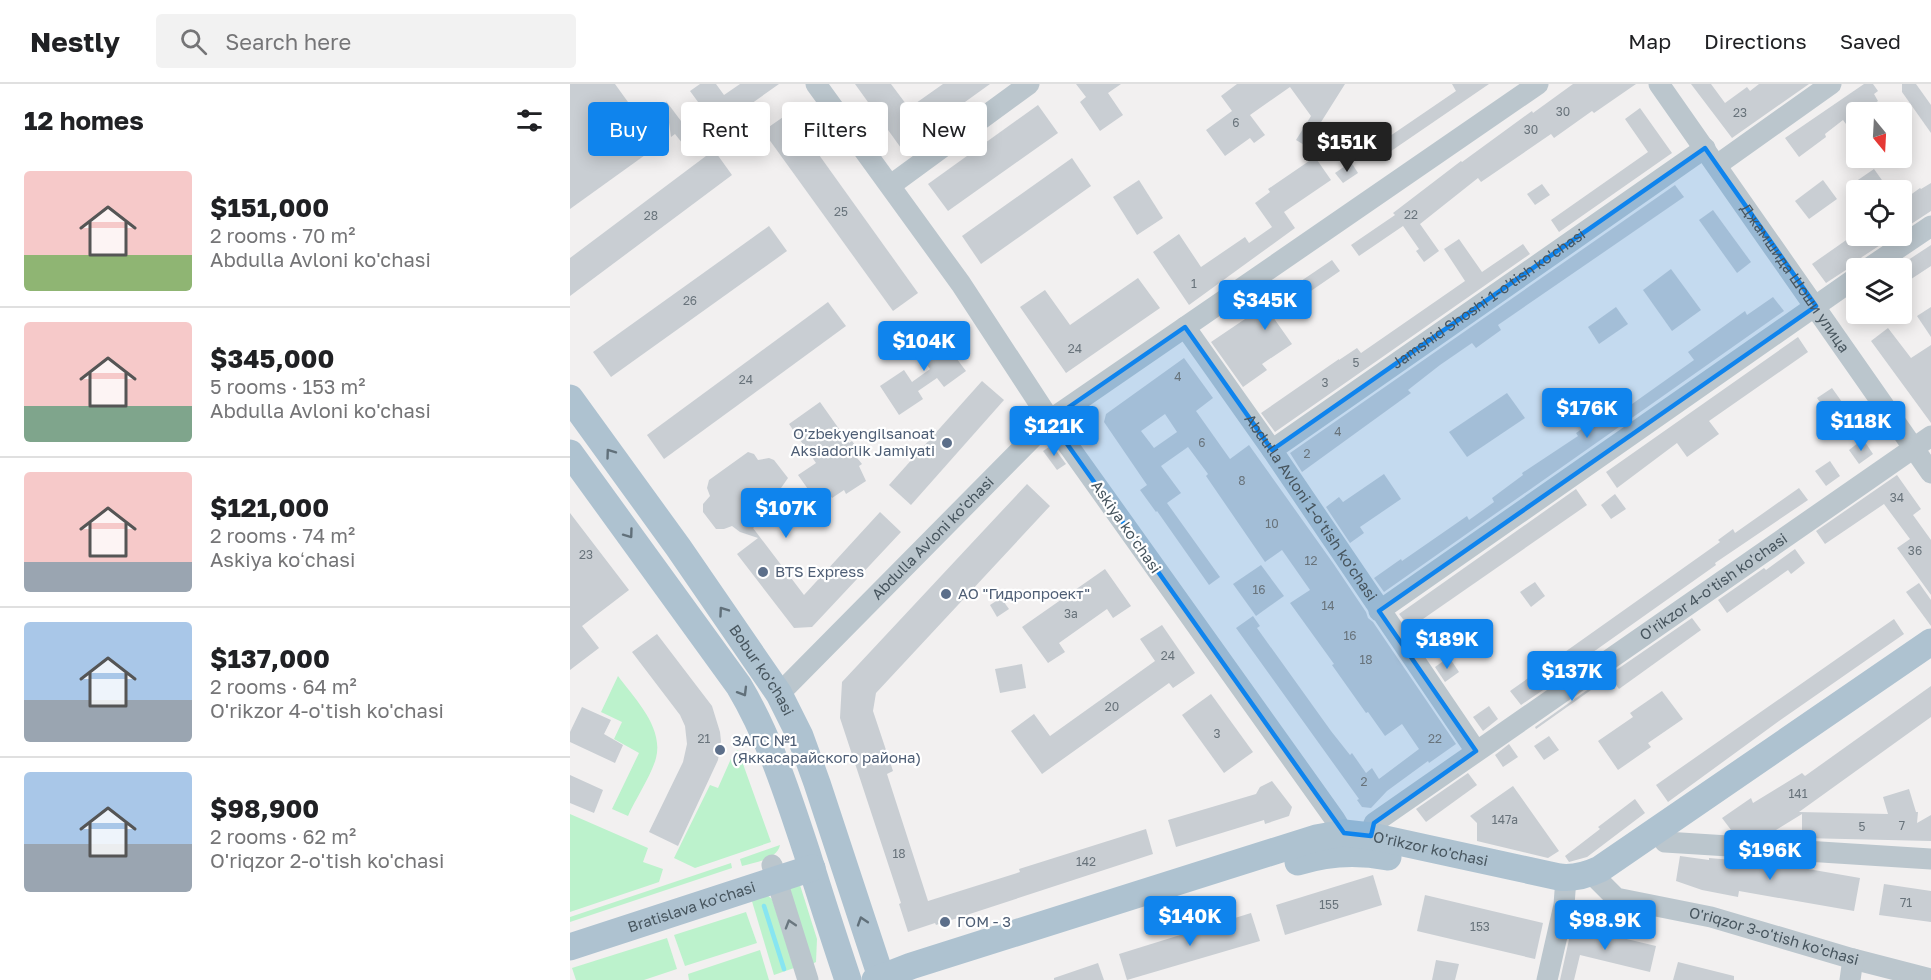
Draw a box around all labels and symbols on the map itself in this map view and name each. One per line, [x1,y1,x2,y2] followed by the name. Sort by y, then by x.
[1846,102,1912,168] north arrow
[1556,104,1570,119] house number: 30
[1733,105,1747,120] house number: 23
[1232,115,1240,130] house number: 6
[1305,122,1389,173] pin: $151K
[1524,122,1538,137] house number: 30
[1737,200,1854,356] street label: Джамшида Шоши улица
[834,204,848,219] house number: 25
[1404,207,1418,222] house number: 22
[644,208,658,223] house number: 28
[1388,224,1588,372] street label: Jamshid Shoshi 1-o'tish ko'chasi
[1191,276,1197,291] house number: 1
[1223,280,1307,331] pin: $345K
[683,293,697,308] house number: 26
[882,321,966,372] pin: $104K
[1068,341,1082,356] house number: 24
[1353,355,1360,370] house number: 5
[1174,369,1182,384] house number: 4
[739,372,753,387] house number: 24
[1321,375,1329,390] house number: 3
[1545,388,1629,439] pin: $176K
[1819,401,1903,452] pin: $118K
[1012,406,1096,457] pin: $121K
[1241,410,1382,604] street label: Abdulla Avloni 1-o'tish ko'chasi
[791,424,935,459] place label: O'zbekyengilsanoat Aksiadorlik Jamiyati
[1334,424,1342,439] house number: 4
[1198,435,1206,450] house number: 6
[940,436,954,450] marker: O'zbekyengilsanoat Aksiadorlik Jamiyati
[1304,446,1311,461] house number: 2
[606,448,617,459] one-way arrow
[868,472,997,603] street label: Abdulla Avloni ko'chasi
[1238,473,1246,488] house number: 8
[1088,477,1165,576] street label: Askiya koʻchasi
[744,488,828,539] pin: $107K
[1890,490,1904,505] house number: 34
[1265,516,1279,531] house number: 10
[622,528,633,539] one-way arrow
[1636,529,1790,644] street label: O'rikzor 4-o'tish ko'chasi
[1908,543,1922,558] house number: 36
[579,547,593,562] house number: 23
[1305,553,1317,568] house number: 12
[775,562,864,580] place label: BTS Express
[756,565,770,579] marker: BTS Express
[1252,582,1266,597] house number: 16
[958,584,1090,602] place label: АО "Гидропроект"
[939,587,953,601] marker: АО "Гидропроект"
[1321,598,1335,613] house number: 14
[1064,606,1078,621] house number: 3а
[719,607,730,618] one-way arrow
[1405,619,1489,670] pin: $189K
[726,621,798,718] street label: Bobur ko'chasi
[1343,628,1357,643] house number: 16
[1161,648,1175,663] house number: 24
[1530,651,1614,702] pin: $137K
[1359,652,1373,667] house number: 18
[735,686,746,697] one-way arrow
[1105,699,1119,714] house number: 20
[1213,726,1221,741] house number: 3
[698,731,711,746] house number: 21
[732,731,921,766] place label: ЗАГС №1 (Яккасарайского района)
[1428,731,1442,746] house number: 22
[713,743,727,757] marker: ЗАГС №1 (Яккасарайского района)
[1361,774,1368,789] house number: 2
[1789,786,1808,801] house number: 141
[1492,812,1518,827] house number: 147a
[1899,818,1905,833] house number: 7
[1859,819,1866,834] house number: 5
[1372,827,1490,869] street label: O'rikzor ko'chasi
[1728,830,1812,881] pin: $196K
[892,846,906,861] house number: 18
[1076,854,1096,869] house number: 142
[625,877,758,936] street label: Bratislava ko'chasi
[1900,895,1912,910] house number: 71
[1148,896,1232,947] pin: $140K
[1319,897,1339,912] house number: 155
[1556,900,1654,951] pin: $98.9K
[1688,903,1861,968] street label: O'riqzor 3-o'tish ko'chasi
[957,912,1011,930] place label: ГОМ - 3
[938,915,952,929] marker: ГОМ - 3
[857,916,870,927] one-way arrow
[785,919,797,930] one-way arrow
[1470,919,1490,934] house number: 153

